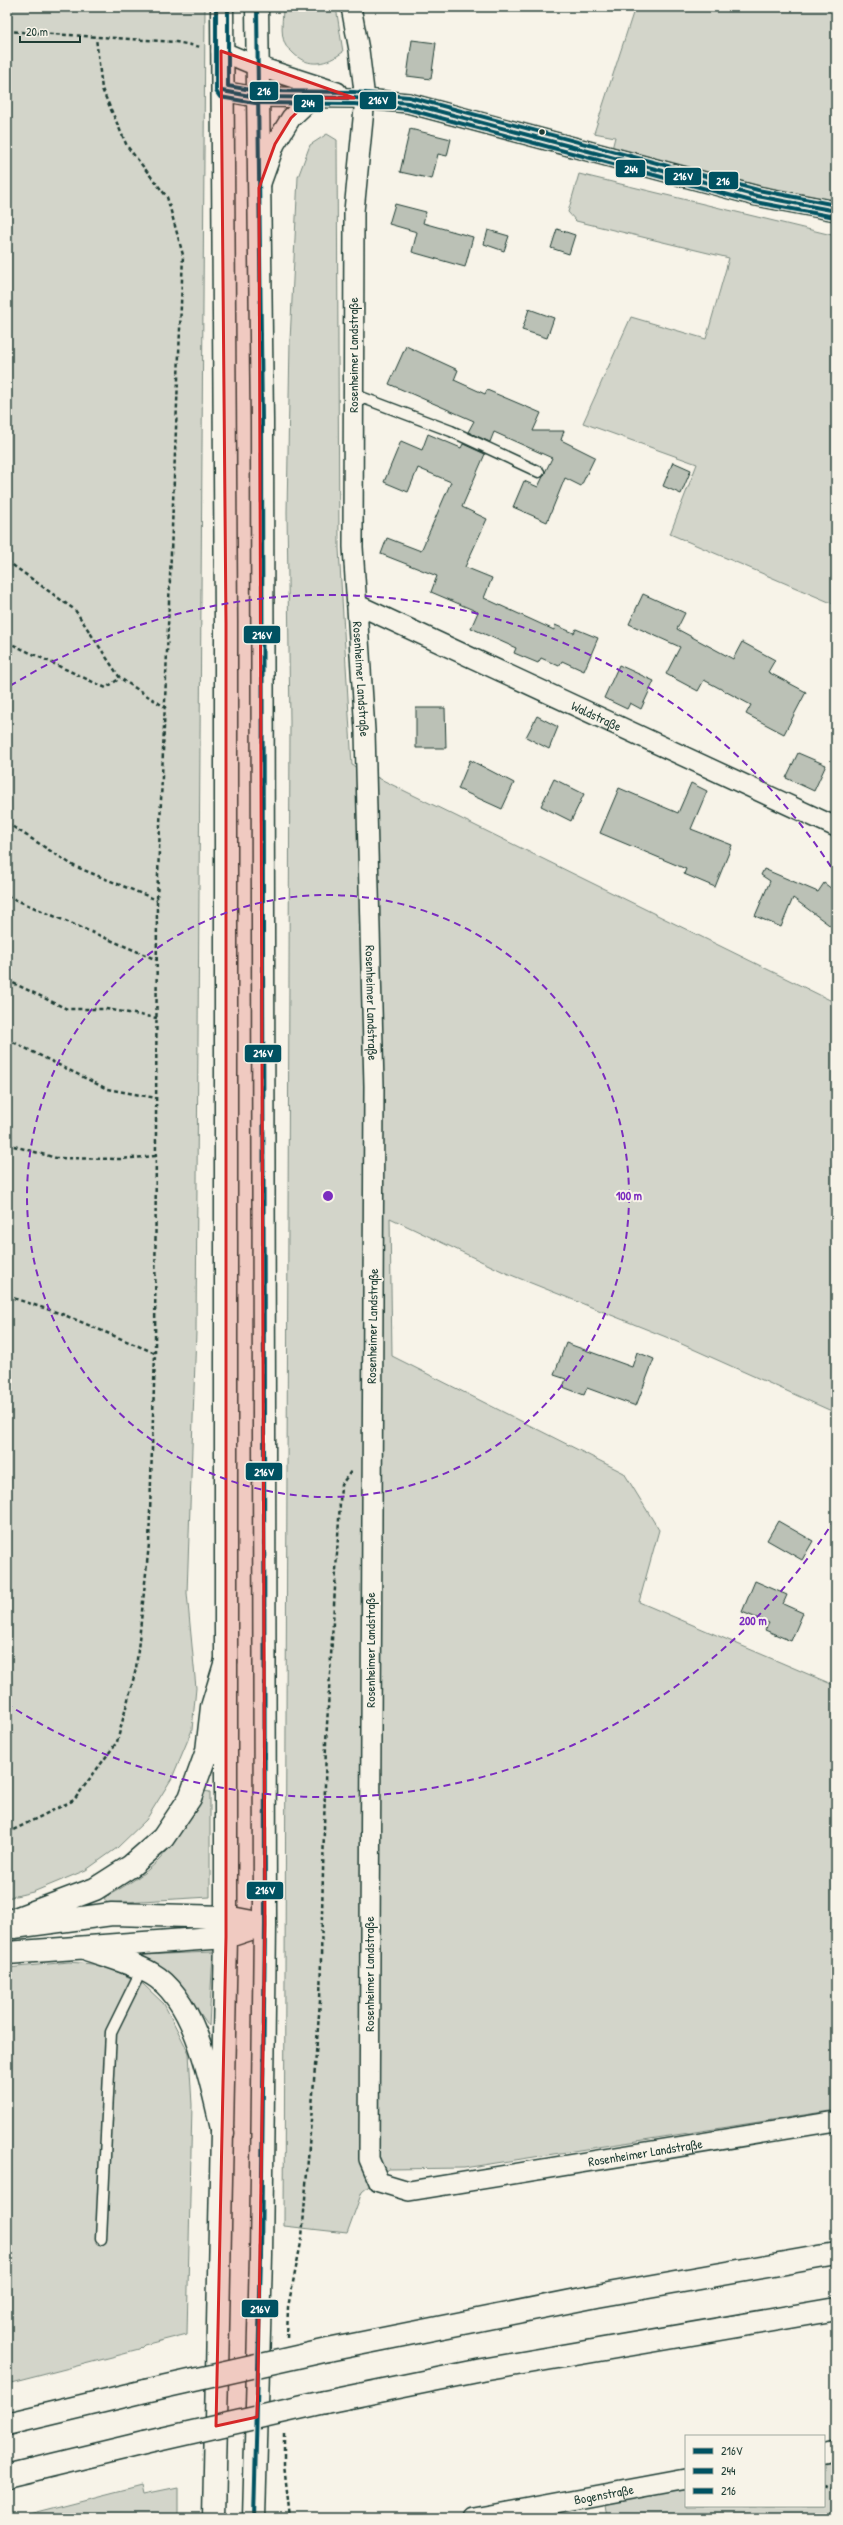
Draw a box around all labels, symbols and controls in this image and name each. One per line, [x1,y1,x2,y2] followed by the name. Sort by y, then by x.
[20,18,80,44] scale bar
[26,23,48,40] text: 20 m
[249,81,279,101] line badge: 216
[257,84,271,98] text: 216
[359,91,397,110] line badge: 216V
[368,93,389,107] text: 216V
[293,94,324,113] line badge: 244
[301,96,315,110] text: 244
[537,127,547,137] unlabelled marker
[615,159,646,178] line badge: 244
[624,162,638,176] text: 244
[664,167,702,186] line badge: 216V
[673,169,694,183] text: 216V
[708,171,739,190] line badge: 216
[716,174,730,188] text: 216
[344,297,362,413] street label: Rosenheimer Landstraße
[349,621,374,737] street label: Rosenheimer Landstraße
[243,625,281,644] line badge: 216V
[252,628,273,642] text: 216V
[569,696,625,735] street label: Waldstraße
[361,945,382,1061] street label: Rosenheimer Landstraße
[244,1044,282,1063] line badge: 216V
[253,1046,274,1060] text: 216V
[616,1187,642,1204] text: 100 m
[321,1189,335,1203] centre of rings
[362,1268,382,1384] street label: Rosenheimer Landstraße
[245,1462,283,1481] line badge: 216V
[254,1465,275,1479] text: 216V
[361,1592,379,1708] street label: Rosenheimer Landstraße
[739,1612,767,1629] text: 200 m
[246,1881,284,1900] line badge: 216V
[255,1883,276,1897] text: 216V
[360,1916,378,2032] street label: Rosenheimer Landstraße
[587,2134,704,2170] street label: Rosenheimer Landstraße
[241,2299,279,2318] line badge: 216V
[250,2302,271,2316] text: 216V
[685,2435,825,2507] legend
[721,2442,743,2459] text: 216V
[721,2462,736,2479] text: 244
[572,2480,635,2509] street label: Bogenstraße
[721,2482,736,2499] text: 216

